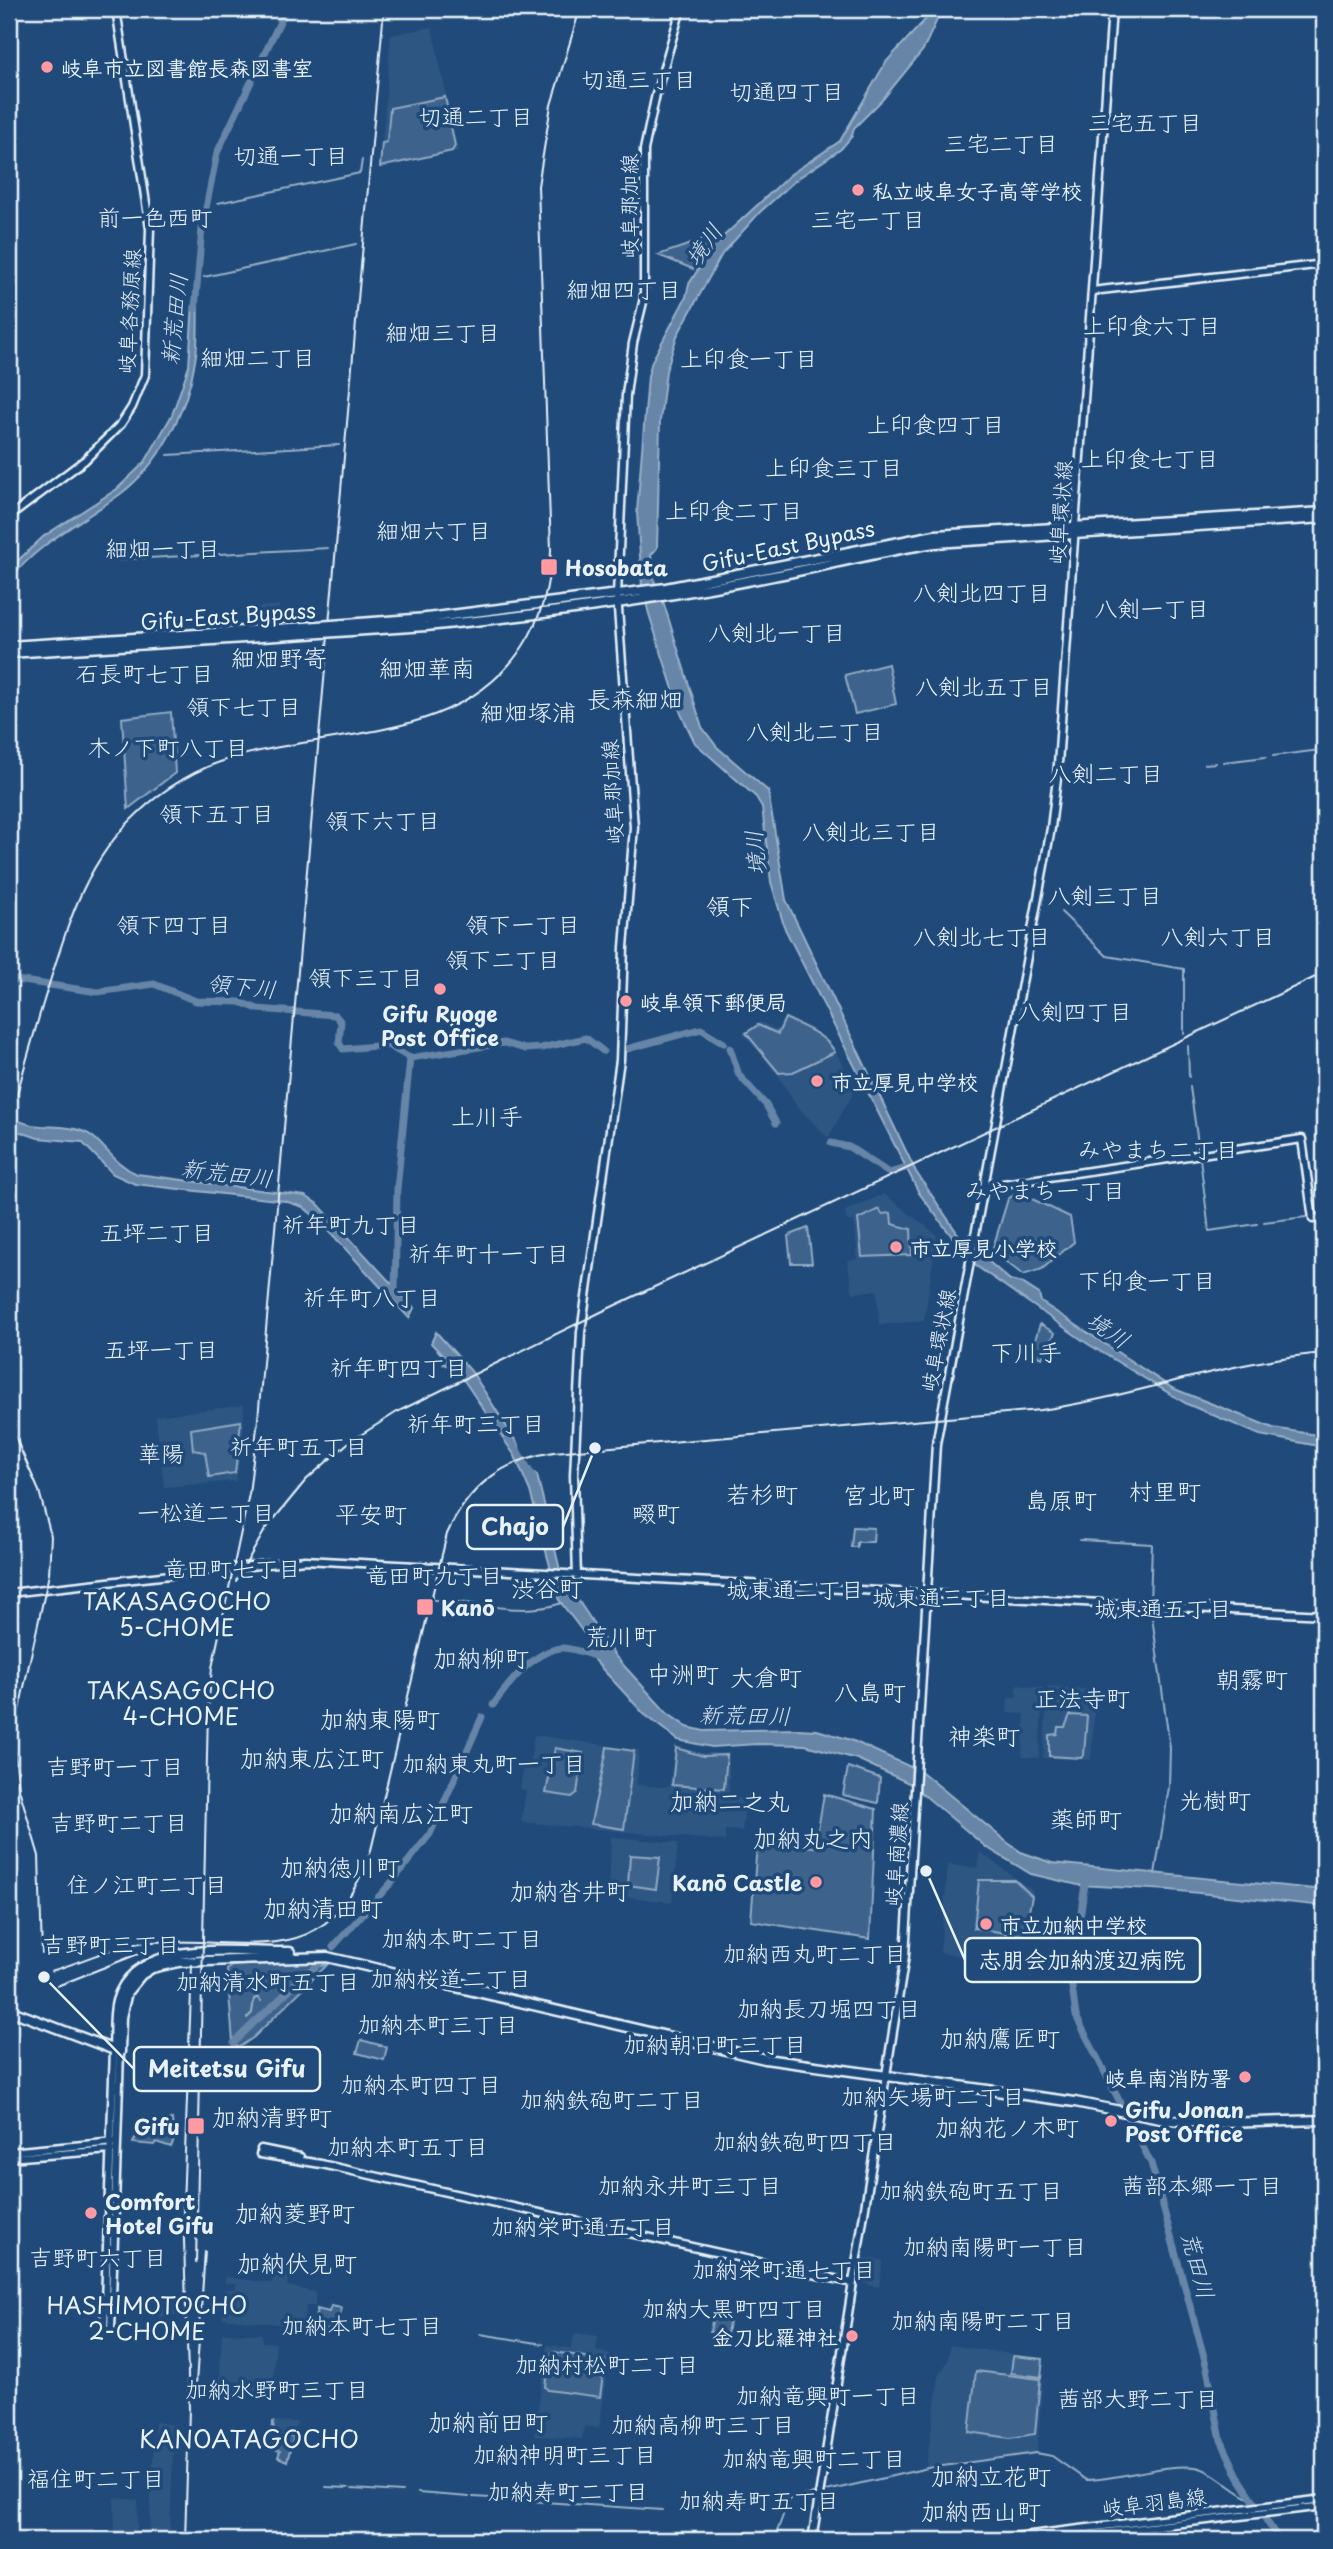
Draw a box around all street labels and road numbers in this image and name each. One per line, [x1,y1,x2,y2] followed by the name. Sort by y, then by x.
[612,154,644,259] street label: 岐阜那加線
[109,247,147,375] street label: 岐阜各務原線
[1039,459,1079,565] street label: 岐阜環状線
[699,511,877,579] street label: Gifu-East Bypass
[139,593,317,637] street label: Gifu-East Bypass
[592,739,630,845] street label: 岐阜那加線
[911,1285,963,1395] street label: 岐阜環状線
[875,1801,915,1907] street label: 岐阜南濃線
[1100,2479,1208,2523] street label: 岐阜羽島線

